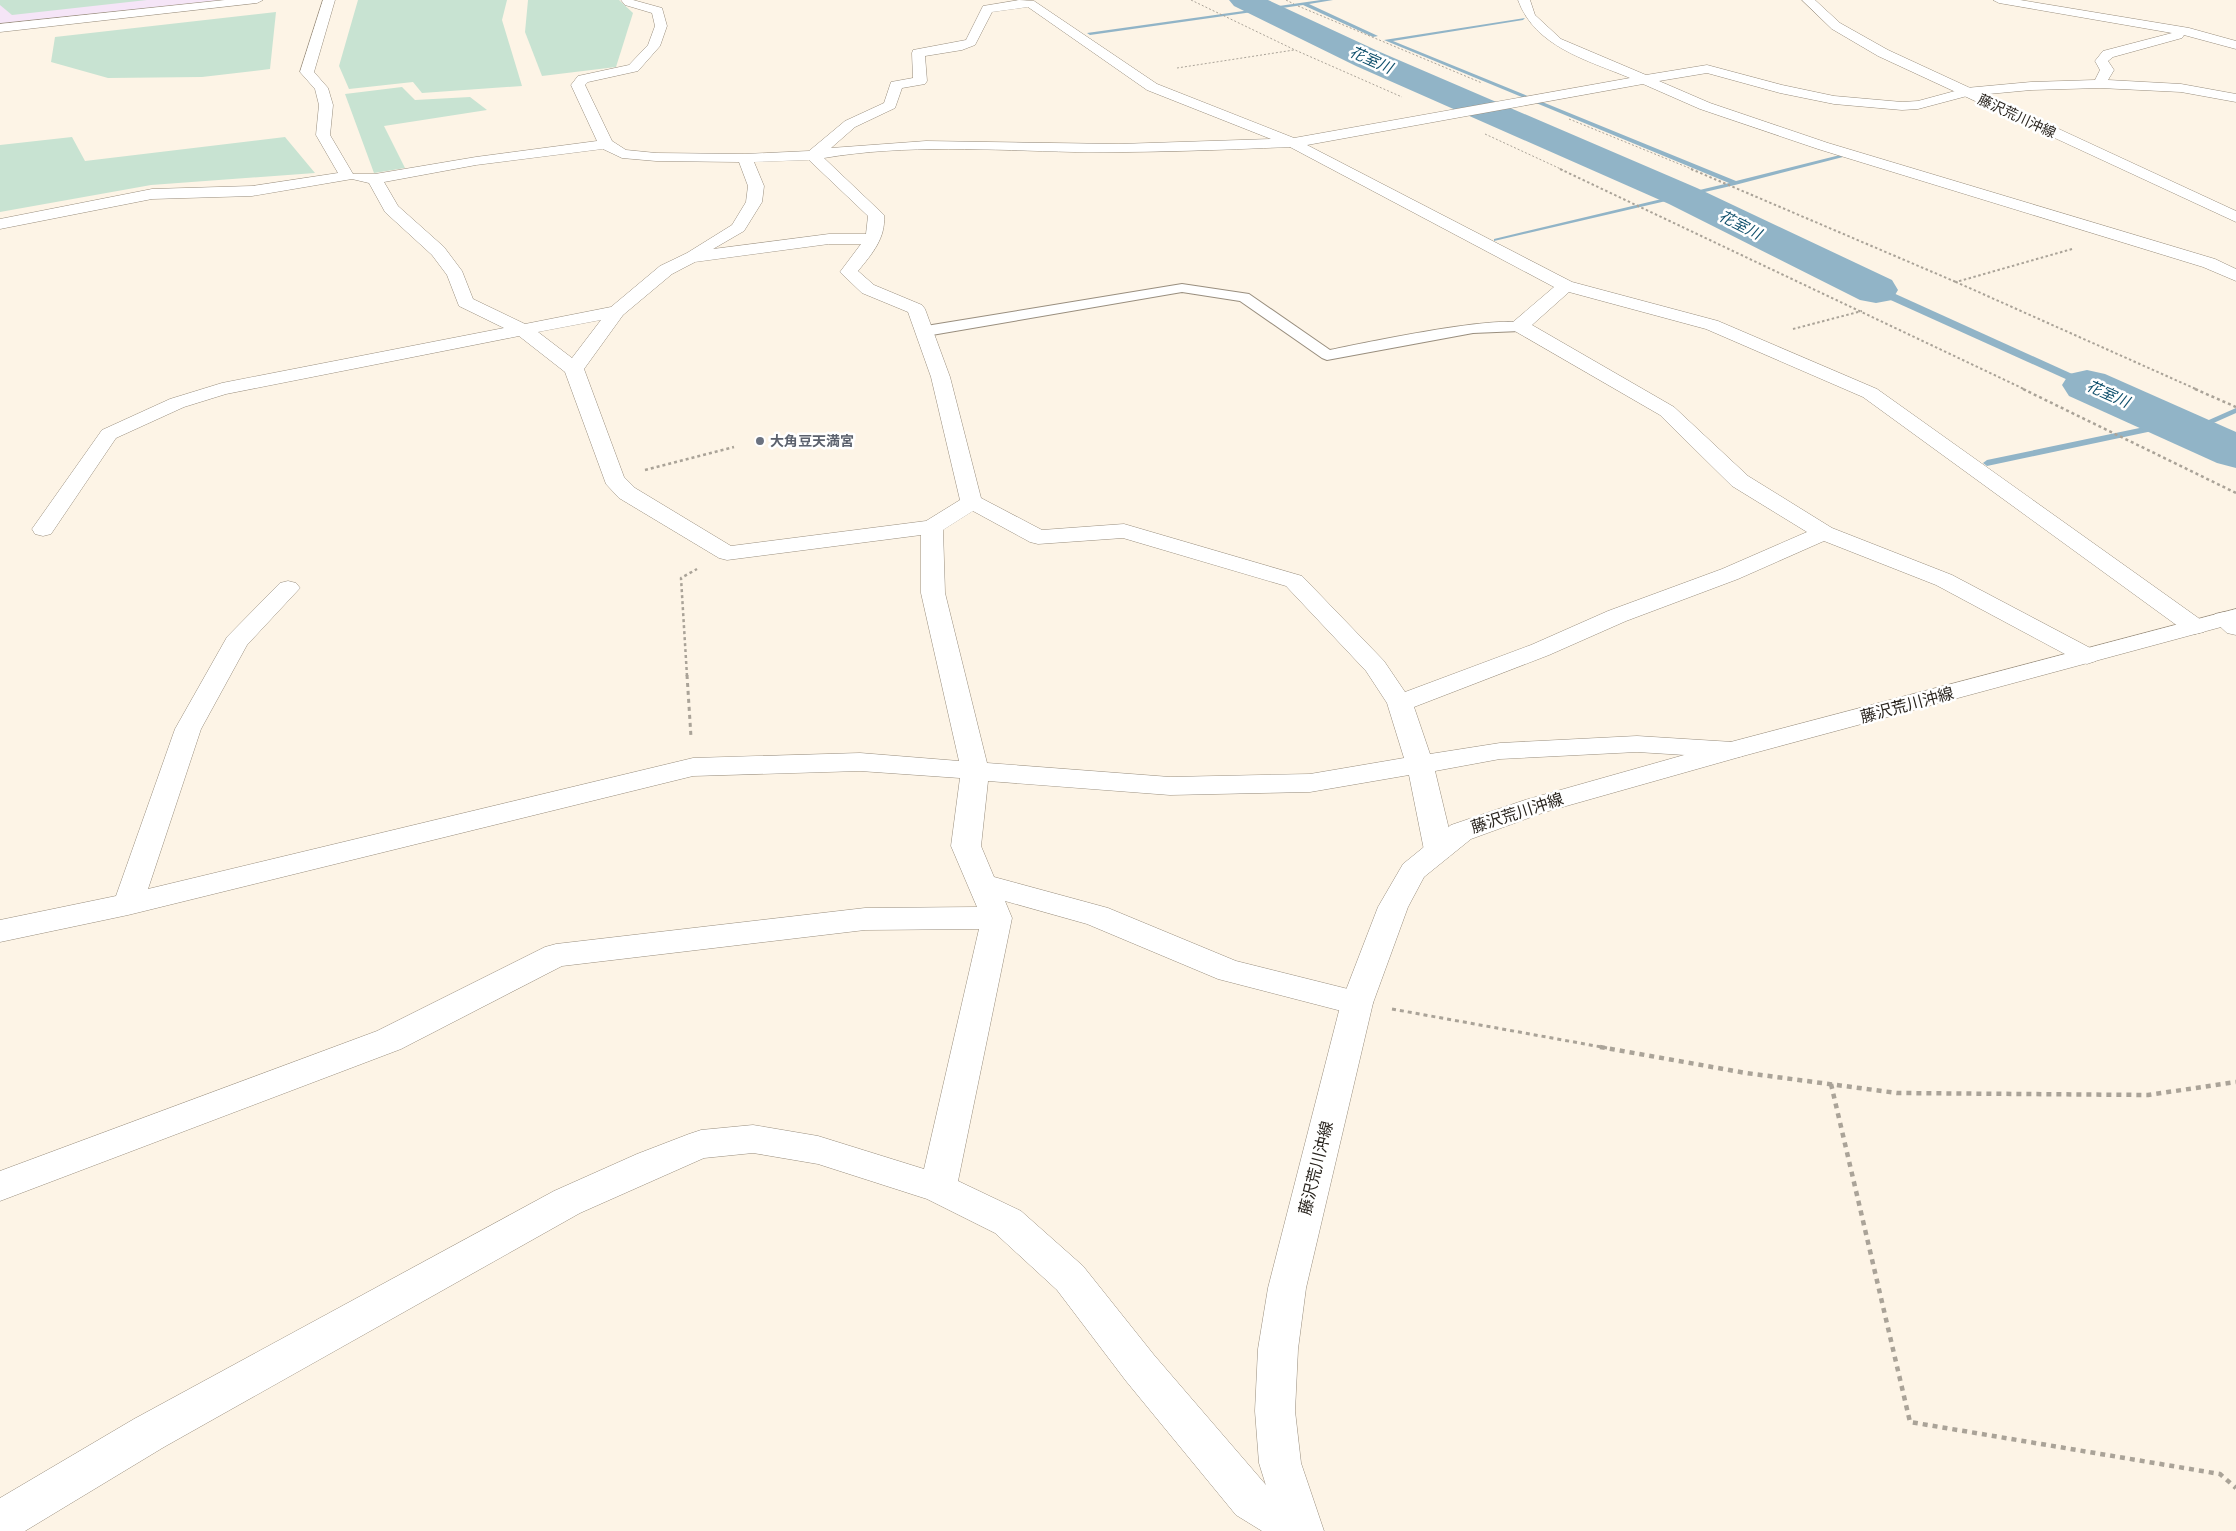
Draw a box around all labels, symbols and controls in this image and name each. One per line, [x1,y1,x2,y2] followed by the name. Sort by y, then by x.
[1346,42,1397,79] water label: 花室川
[1975,90,2059,142] street label: 藤沢荒川沖線
[1715,206,1766,245] water label: 花室川
[2083,376,2134,413] water label: 花室川
[770,432,854,450] place label: 大角豆天満宮
[754,435,766,447] marker: 大角豆天満宮
[1858,682,1956,728] street label: 藤沢荒川沖線
[1468,788,1566,838] street label: 藤沢荒川沖線
[1294,1119,1338,1217] street label: 藤沢荒川沖線

